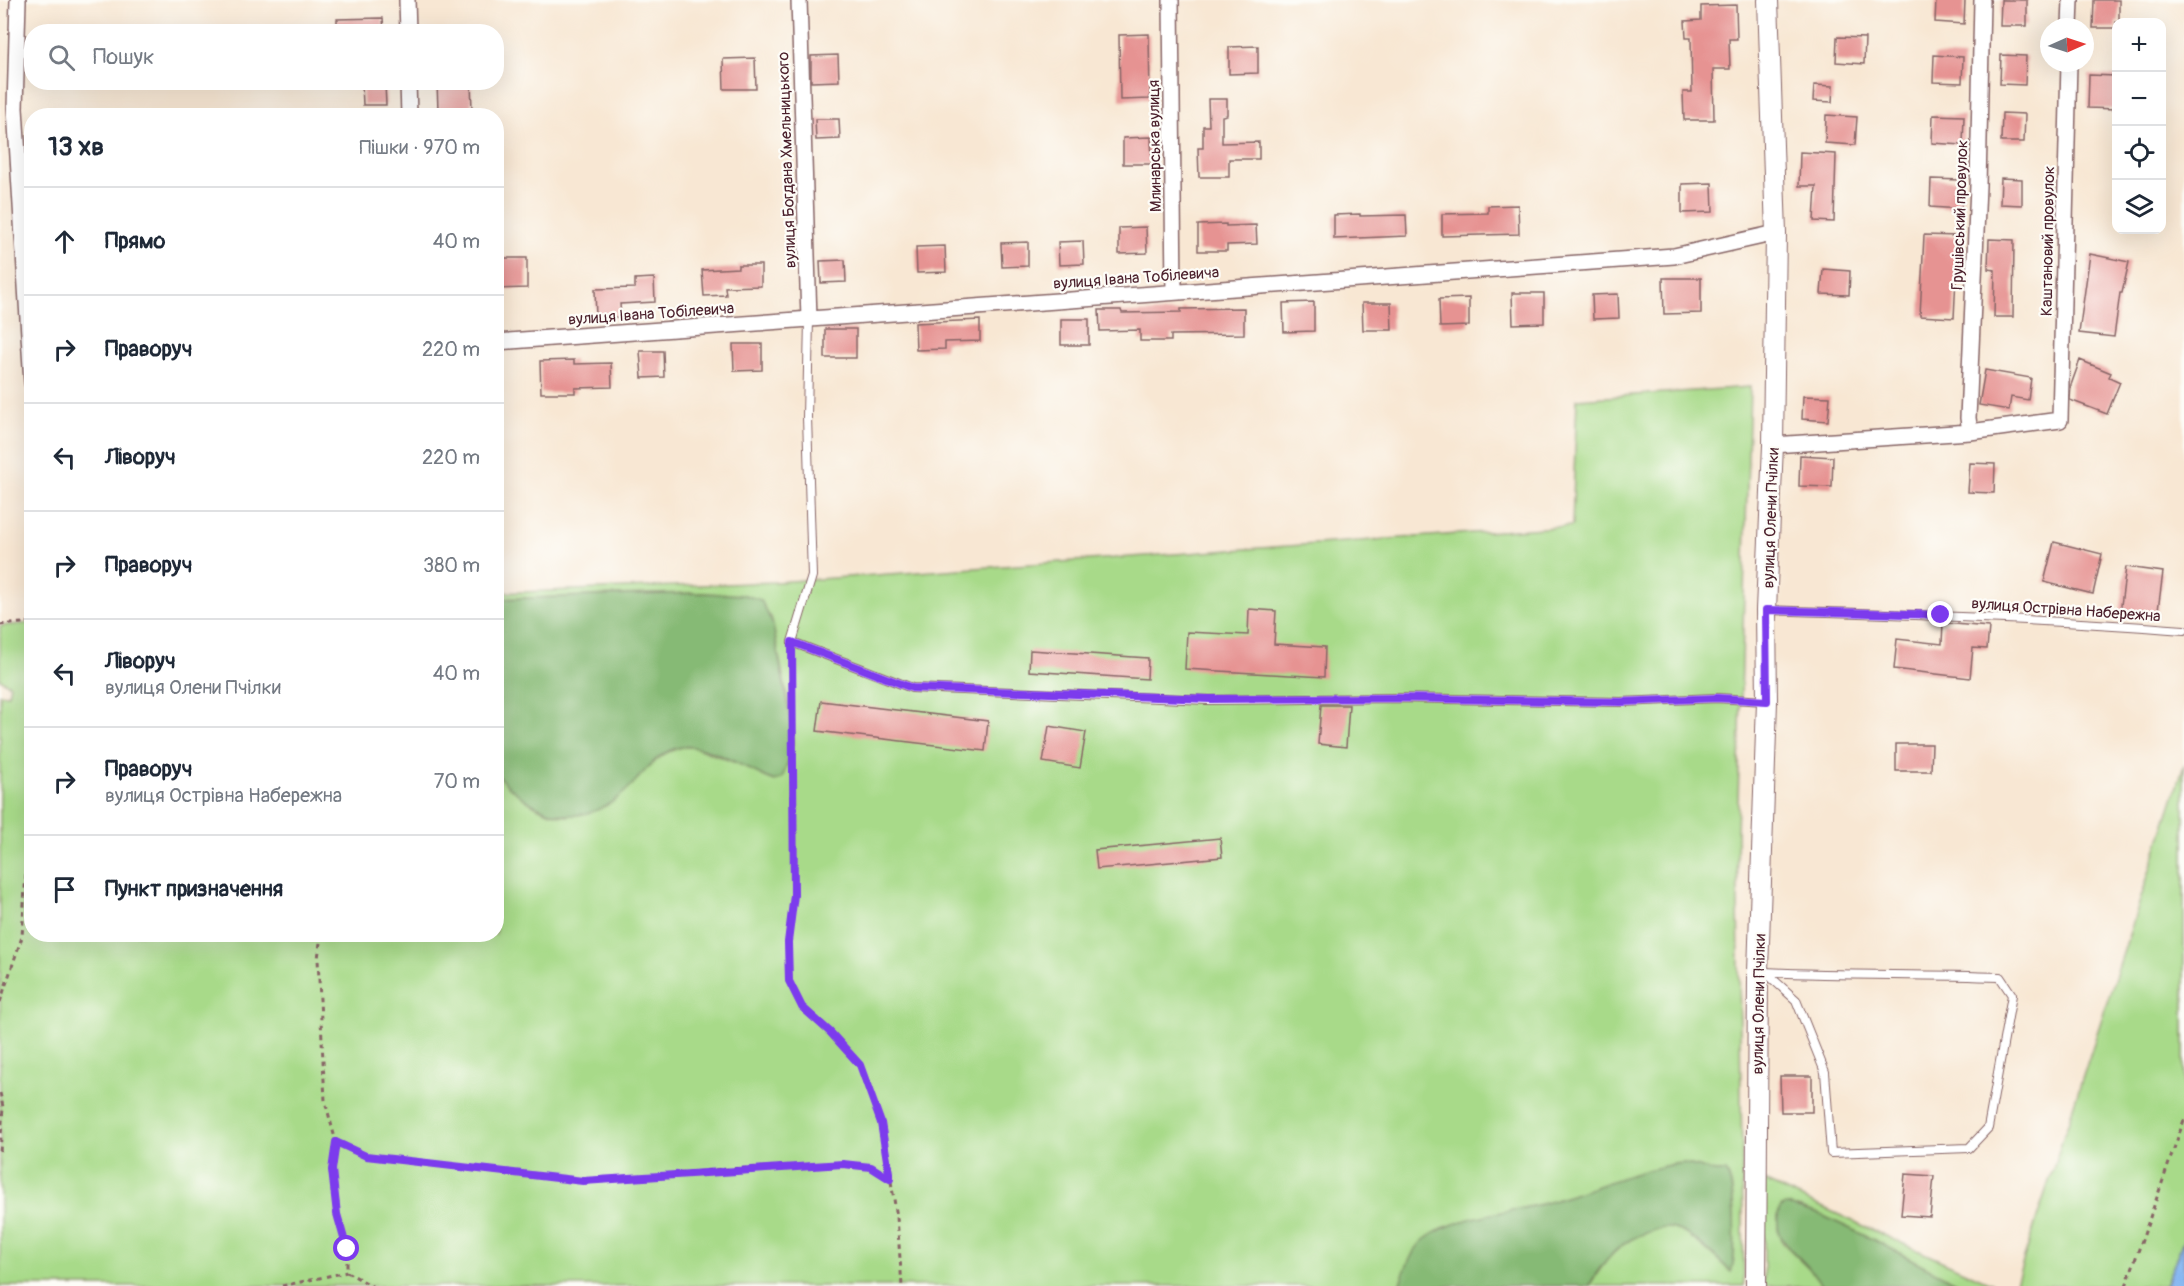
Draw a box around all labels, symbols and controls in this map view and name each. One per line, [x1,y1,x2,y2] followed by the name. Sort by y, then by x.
[2040,18,2094,72] north arrow
[2112,18,2166,234] map controls
[2112,18,2166,72] button: +
[24,24,504,90] search box
[45,41,78,74] icon: search
[93,43,154,71] text: Пошук
[773,51,801,268] street label: вулиця Богдана Хмельницького
[2112,72,2166,126] button: −
[1144,80,1166,212] street label: Млинарська вулиця
[2112,126,2166,180] button: locate
[48,131,104,163] text: 13 хв
[359,135,480,160] text: Пішки · 970 m
[1947,140,1973,291] street label: Грушівський провулок
[2037,166,2059,316] street label: Каштановий провулок
[2112,180,2166,234] button: layers
[48,225,81,258] icon: ahead
[105,227,165,255] text: Прямо
[433,229,480,254] text: 40 m
[1052,262,1220,294] street label: вулиця Івана Тобілевича
[567,298,735,330] street label: вулиця Івана Тобілевича
[48,333,81,366] icon: right
[105,335,192,363] text: Праворуч
[422,337,480,362] text: 220 m
[48,441,81,474] icon: left
[105,443,176,471] text: Ліворуч
[422,445,480,470] text: 220 m
[1759,447,1783,589] street label: вулиця Олени Пчілки
[48,549,81,582] icon: right
[105,551,192,579] text: Праворуч
[423,553,480,578] text: 380 m
[1971,593,2161,627] street label: вулиця Острівна Набережна
[1927,601,1953,627] route end
[105,647,176,675] text: Ліворуч
[48,657,81,690] icon: left
[433,661,480,686] text: 40 m
[105,675,281,700] text: вулиця Олени Пчілки
[105,755,192,783] text: Праворуч
[48,765,81,798] icon: right
[434,769,480,794] text: 70 m
[105,783,342,808] text: вулиця Острівна Набережна
[48,873,81,906] icon: arrive
[105,875,283,903] text: Пункт призначення
[1748,934,1770,1074] street label: вулиця Олени Пчілки
[333,1235,359,1261] route start

